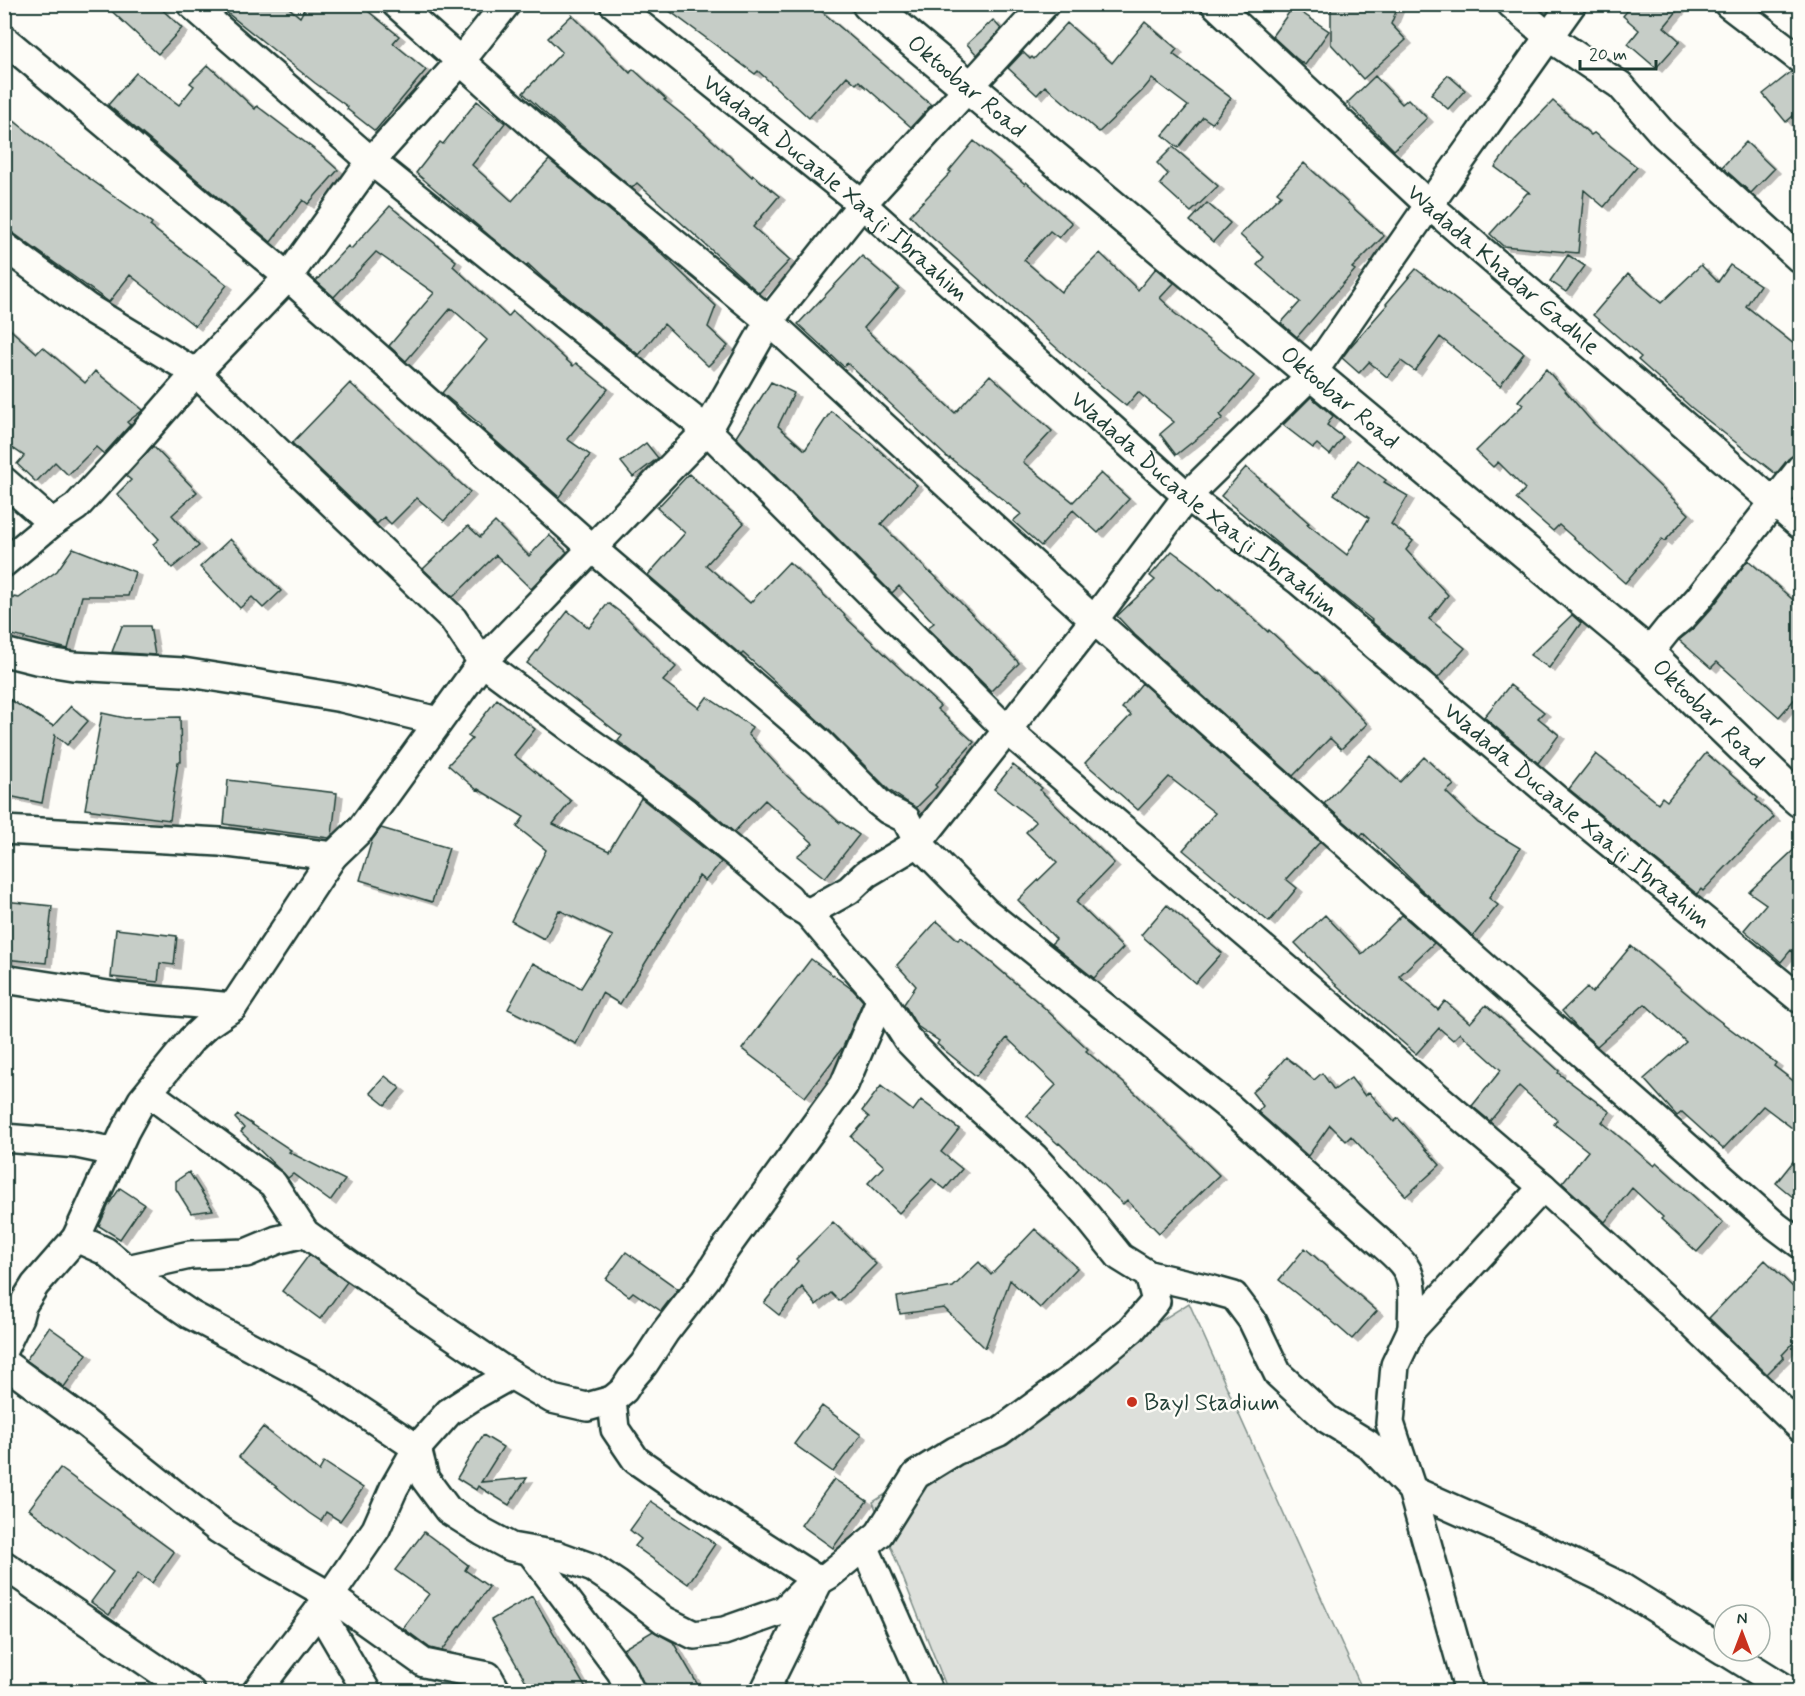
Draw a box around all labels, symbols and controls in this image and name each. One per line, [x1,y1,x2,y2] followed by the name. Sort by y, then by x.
[900,28,1032,146] street label: Oktoobar Road
[1580,33,1656,71] scale bar
[1589,43,1627,67] text: 20 m
[696,68,975,309] street label: Wadada Ducaale Xaaji Ibraahim
[1399,178,1606,363] street label: Wadada Khadar Gadhle
[1273,340,1406,457] street label: Oktoobar Road
[1063,385,1344,625] street label: Wadada Ducaale Xaaji Ibraahim
[1645,653,1772,777] street label: Oktoobar Road
[1436,696,1717,937] street label: Wadada Ducaale Xaaji Ibraahim
[1144,1388,1280,1419] place label: Bayl Stadium
[1125,1395,1139,1409] marker: Bayl Stadium
[1712,1603,1772,1663] north arrow
[1737,1609,1747,1630] text: N

